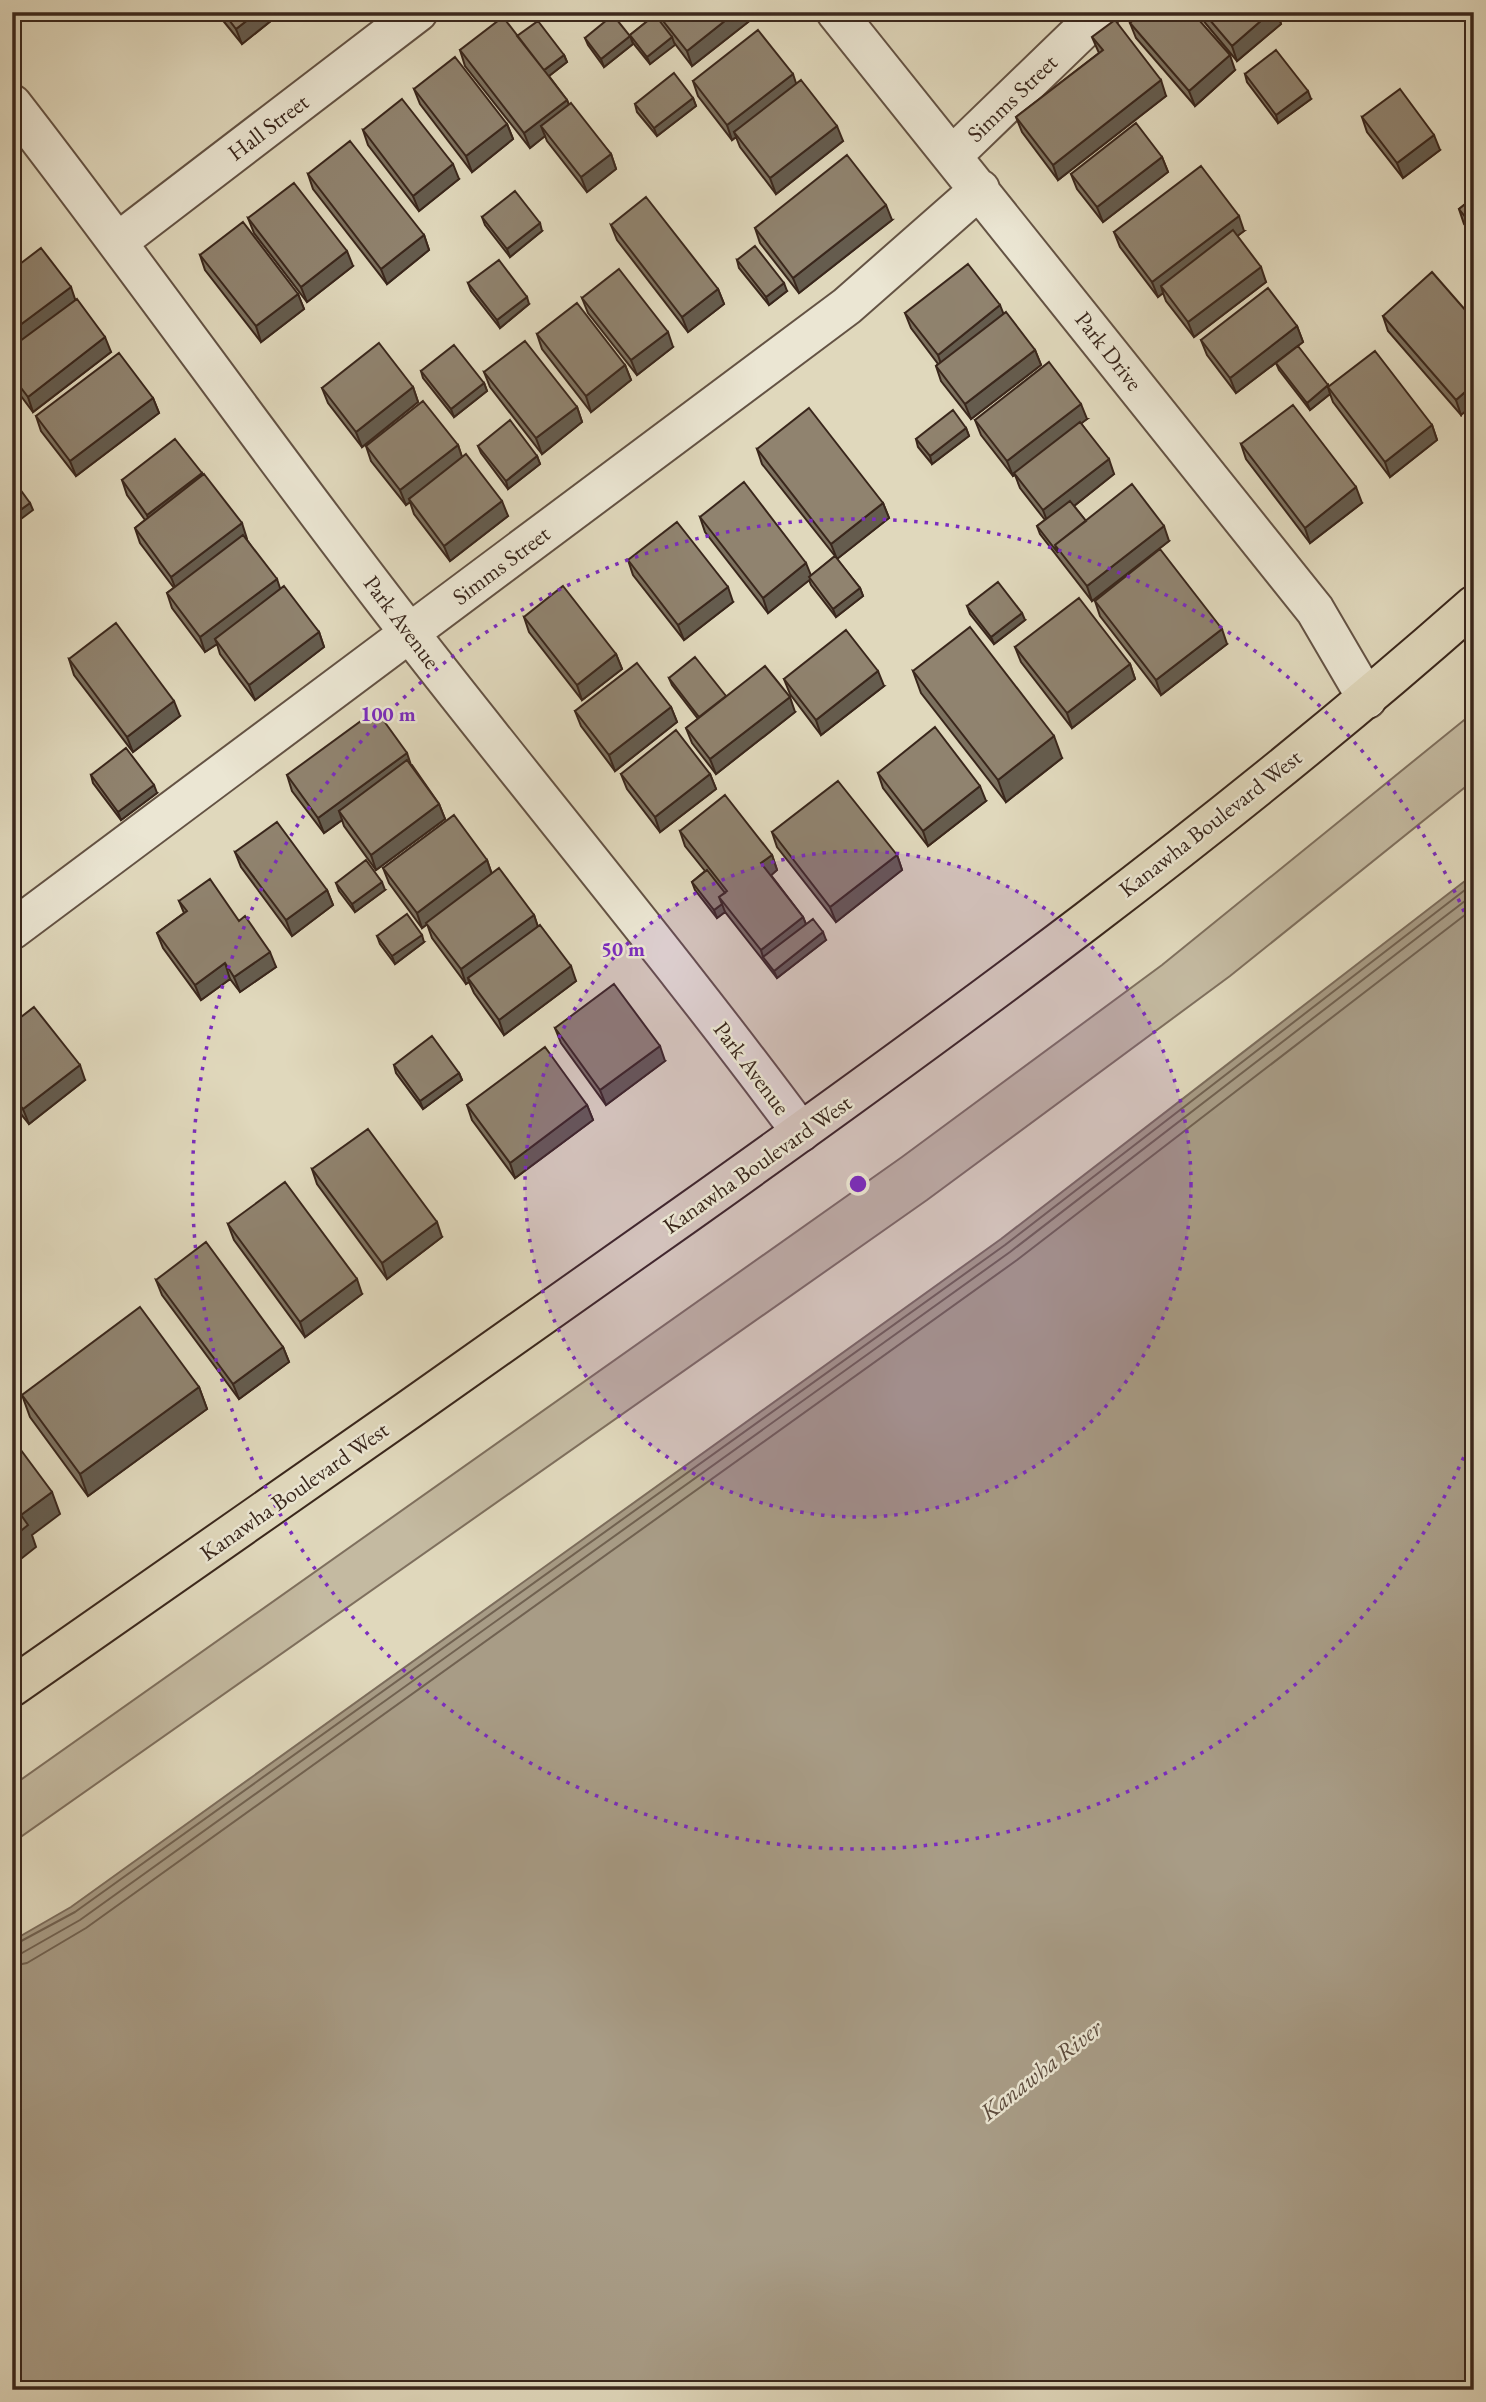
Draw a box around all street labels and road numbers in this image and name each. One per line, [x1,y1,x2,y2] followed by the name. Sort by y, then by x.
[960,47,1064,149] street label: Simms Street
[221,86,315,167] street label: Hall Street
[1069,305,1149,397] street label: Park Drive
[446,518,556,611] street label: Simms Street
[357,569,447,675] street label: Park Avenue
[1113,742,1308,904] street label: Kanawha Boulevard West
[707,1015,797,1121] street label: Park Avenue
[657,1087,858,1240] street label: Kanawha Boulevard West
[194,1414,395,1567] street label: Kanawha Boulevard West

